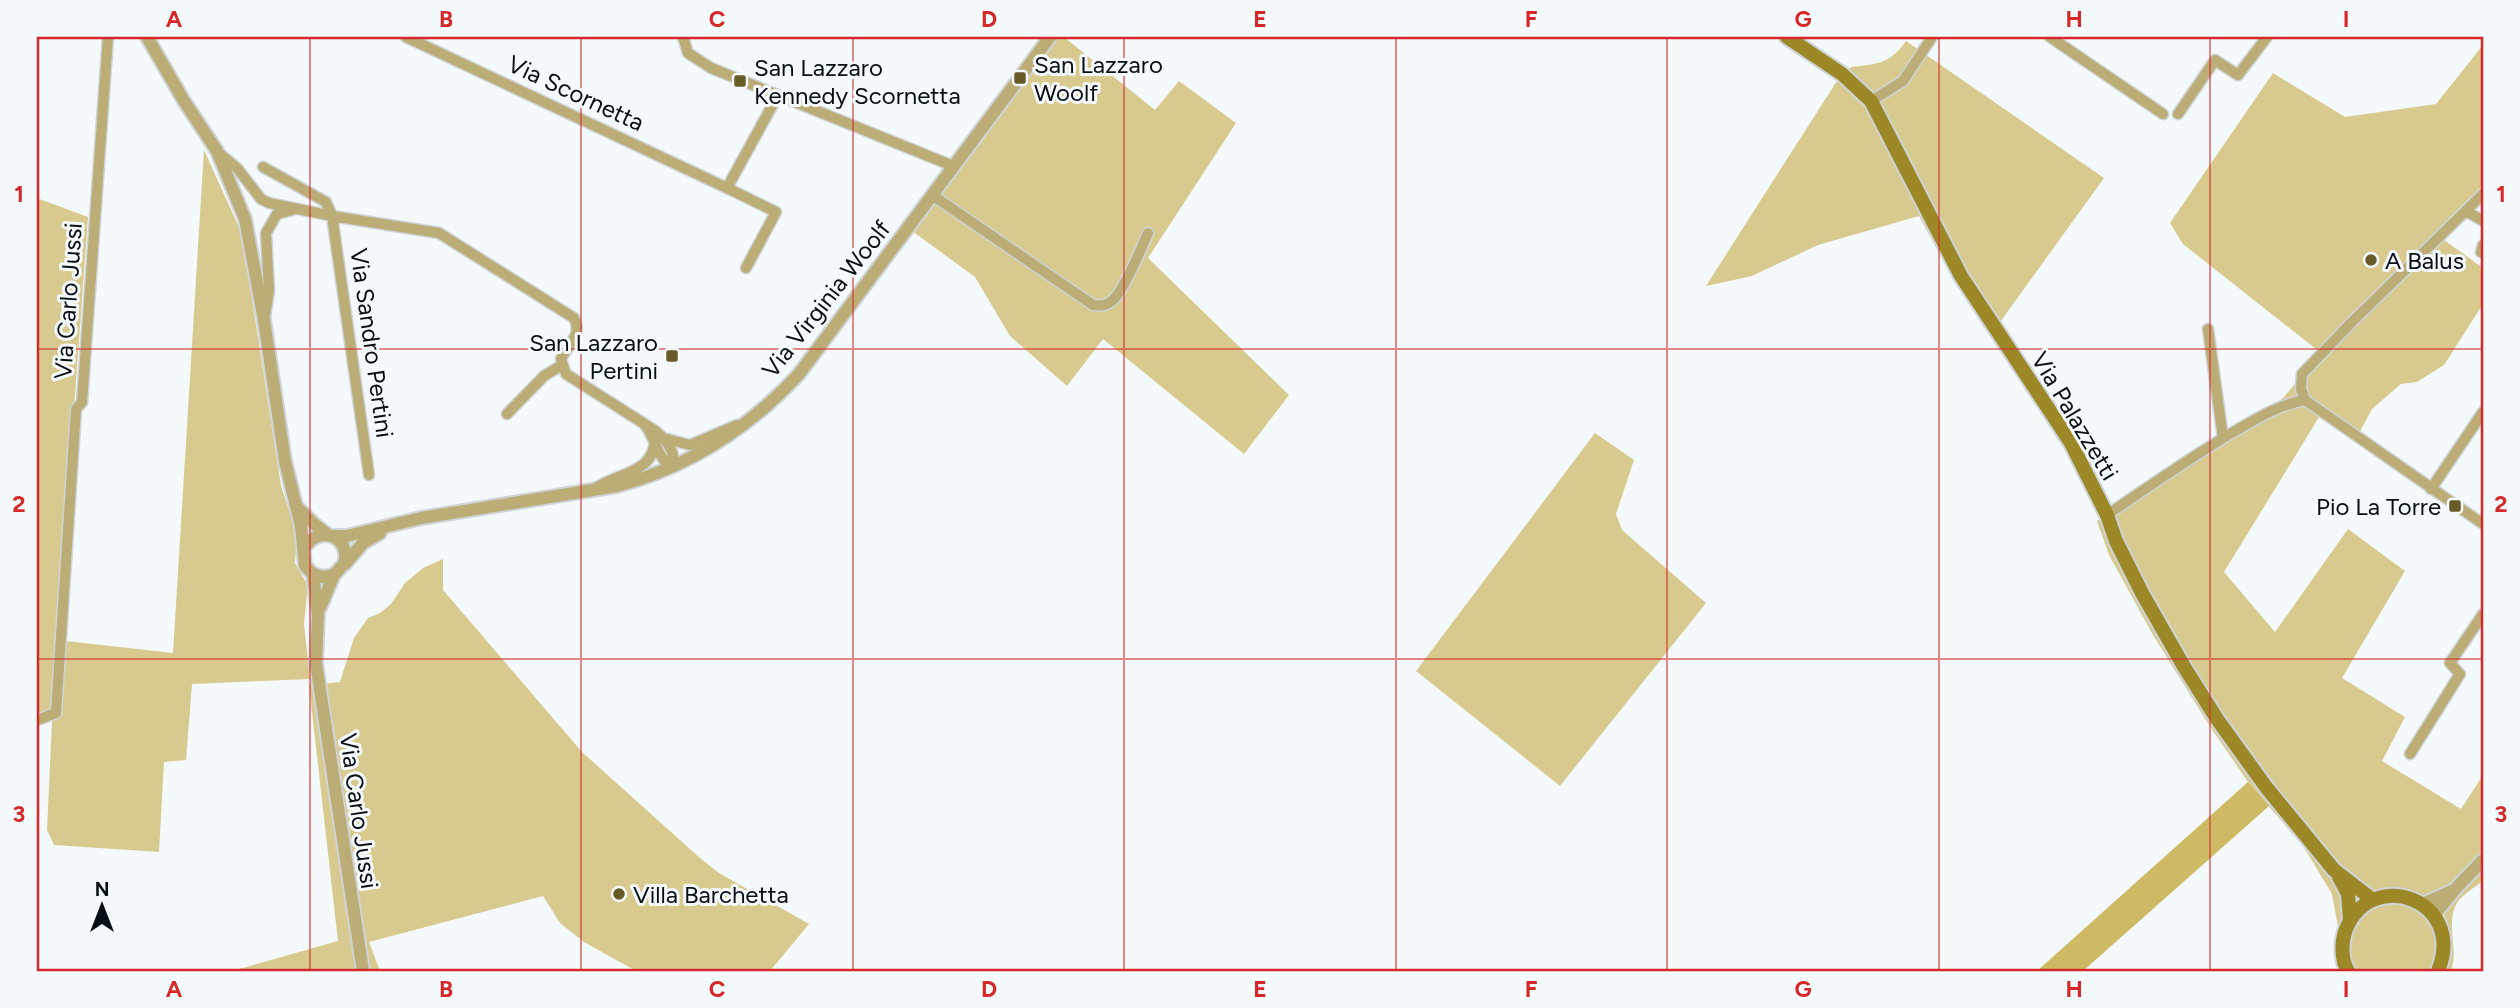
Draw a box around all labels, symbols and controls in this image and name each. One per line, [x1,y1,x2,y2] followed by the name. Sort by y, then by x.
[166,5,183,33] text: A
[439,5,453,33] text: B
[709,5,726,33] text: C
[981,5,997,33] text: D
[1253,5,1267,33] text: E
[1525,5,1538,33] text: F
[1794,5,1812,33] text: G
[2065,5,2083,33] text: H
[2343,5,2349,33] text: I
[503,49,649,137] street label: Via Scornetta
[1034,50,1163,107] place label: San Lazzaro Woolf
[754,53,961,110] place label: San Lazzaro Kennedy Scornetta
[1012,70,1028,86] marker: San Lazzaro Woolf
[732,73,748,89] marker: San Lazzaro Kennedy Scornetta
[14,180,24,208] text: 1
[2496,180,2506,208] text: 1
[756,215,896,383] street label: Via Virginia Woolf
[48,222,88,380] street label: Via Carlo Jussi
[344,246,400,440] street label: Via Sandro Pertini
[2385,246,2464,275] place label: A Balus
[2363,252,2379,268] marker: A Balus
[529,328,658,385] place label: San Lazzaro Pertini
[2025,347,2125,485] street label: Via Palazzetti
[664,348,680,364] marker: San Lazzaro Pertini
[12,490,26,518] text: 2
[2494,490,2508,518] text: 2
[2316,492,2441,521] place label: Pio La Torre
[2447,498,2463,514] marker: Pio La Torre
[334,731,384,891] street label: Via Carlo Jussi
[13,800,25,828] text: 3
[2495,800,2507,828] text: 3
[66,872,136,942] north arrow
[95,878,109,901] text: N
[633,880,789,909] place label: Villa Barchetta
[611,886,627,902] marker: Villa Barchetta
[166,975,183,1003] text: A
[439,975,453,1003] text: B
[709,975,726,1003] text: C
[981,975,997,1003] text: D
[1253,975,1267,1003] text: E
[1525,975,1538,1003] text: F
[1794,975,1812,1003] text: G
[2065,975,2083,1003] text: H
[2343,975,2349,1003] text: I

